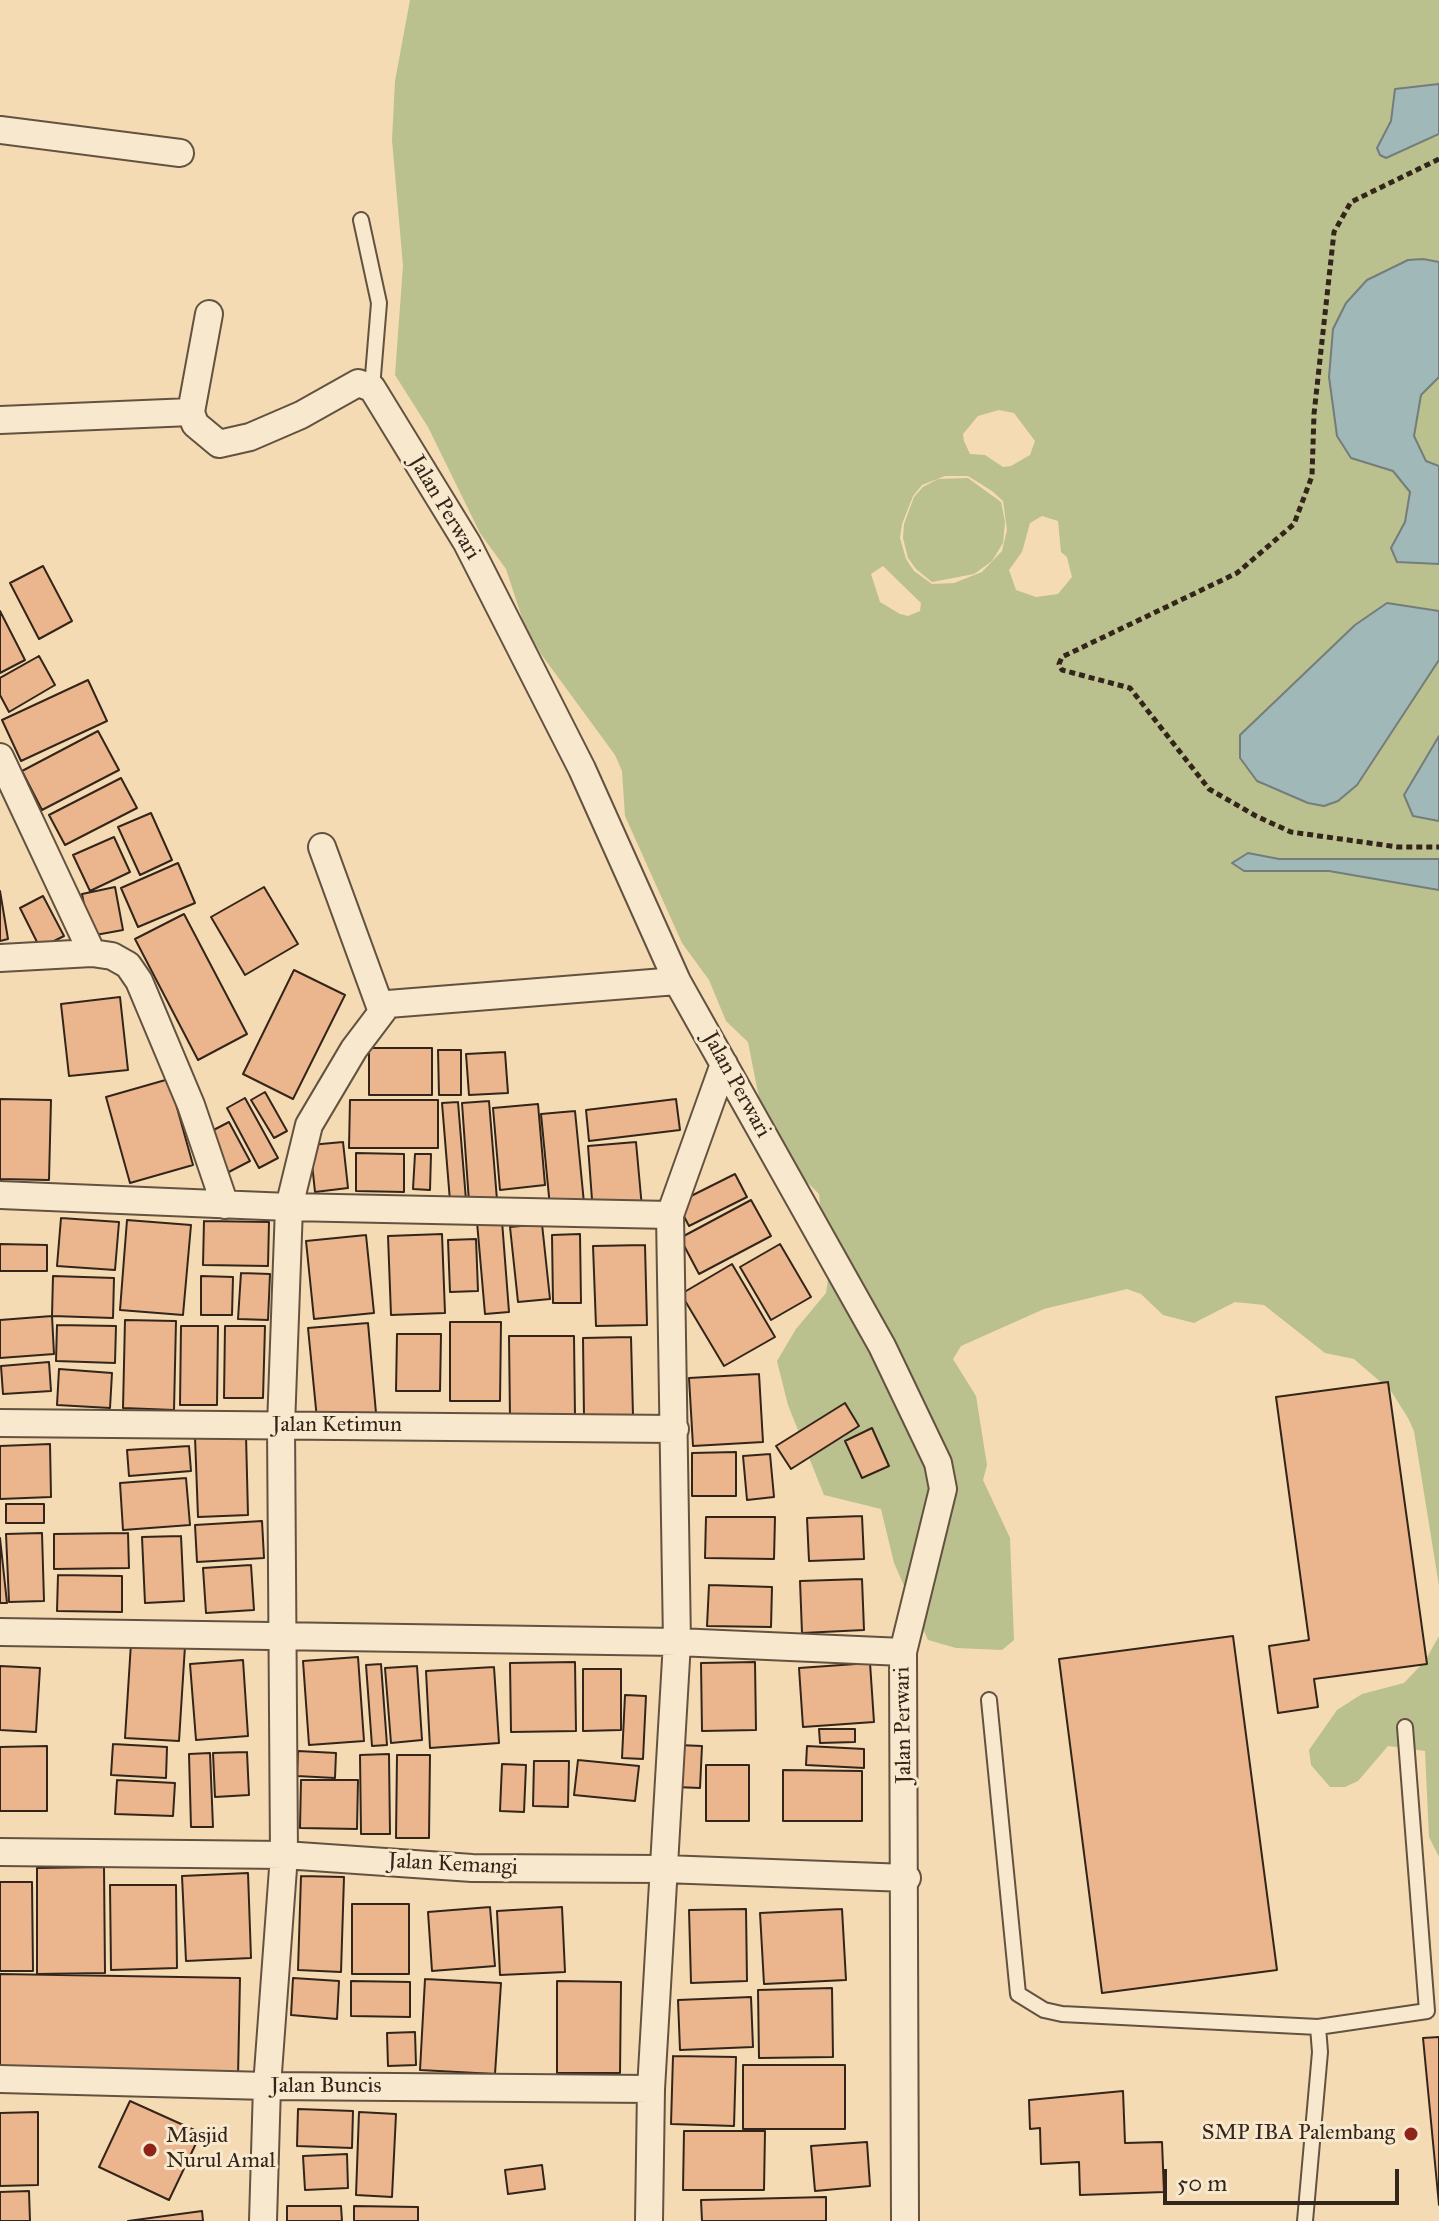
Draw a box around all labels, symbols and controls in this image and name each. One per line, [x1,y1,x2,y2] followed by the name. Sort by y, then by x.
[403,451,485,565] street label: Jalan Perwari
[696,1027,776,1143] street label: Jalan Perwari
[272,1413,402,1439] street label: Jalan Ketimun
[890,1666,918,1784] street label: Jalan Perwari
[387,1848,519,1882] street label: Jalan Kemangi
[270,2074,382,2100] street label: Jalan Buncis
[1202,2121,1395,2147] place label: SMP IBA Palembang
[166,2124,275,2176] place label: Masjid Nurul Amal
[1402,2125,1420,2143] marker: SMP IBA Palembang
[141,2141,159,2159] marker: Masjid Nurul Amal
[1167,2153,1403,2203] scale bar
[1177,2168,1227,2198] text: 50 m

